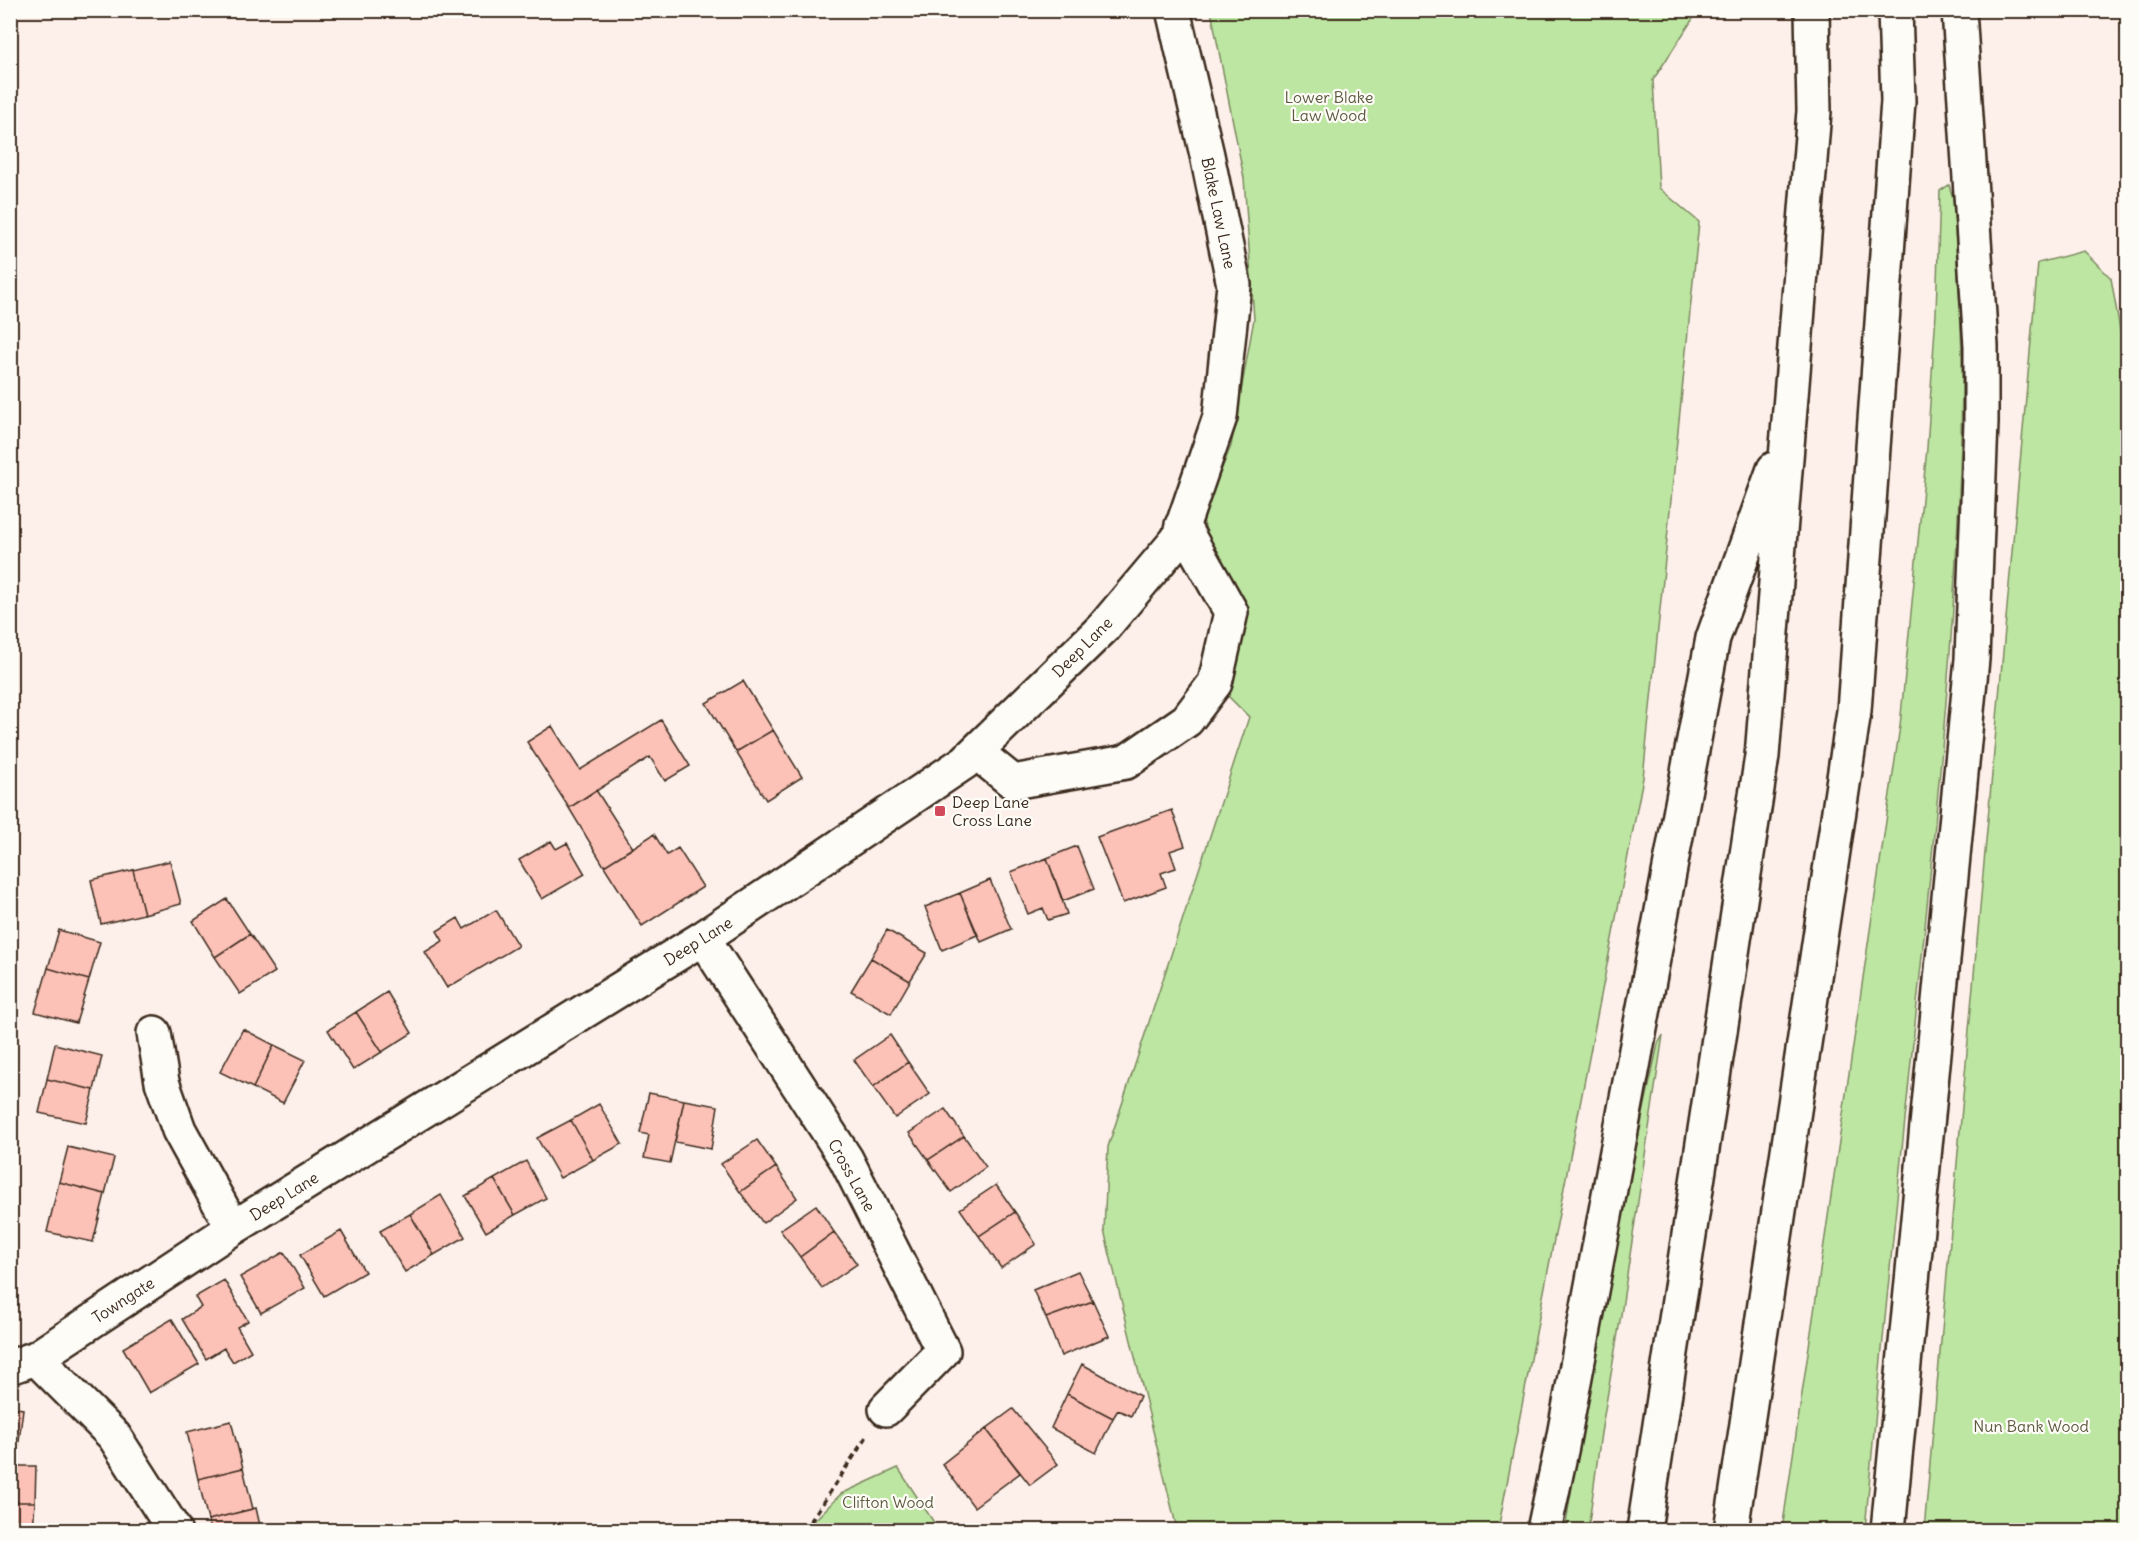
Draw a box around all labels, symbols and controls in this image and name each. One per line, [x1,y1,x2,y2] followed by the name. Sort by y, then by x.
[1285,87,1373,125] park label: Lower Blake Law Wood
[1197,155,1241,271] street label: Blake Law Lane
[1048,613,1116,681] street label: Deep Lane
[952,792,1032,830] place label: Deep Lane Cross Lane
[933,804,947,818] marker: Deep Lane Cross Lane
[660,912,736,970] street label: Deep Lane
[824,1135,880,1215] street label: Cross Lane
[246,1167,322,1225] street label: Deep Lane
[88,1273,158,1327] street label: Towngate
[1973,1416,2089,1436] park label: Nun Bank Wood
[842,1492,934,1512] park label: Clifton Wood

